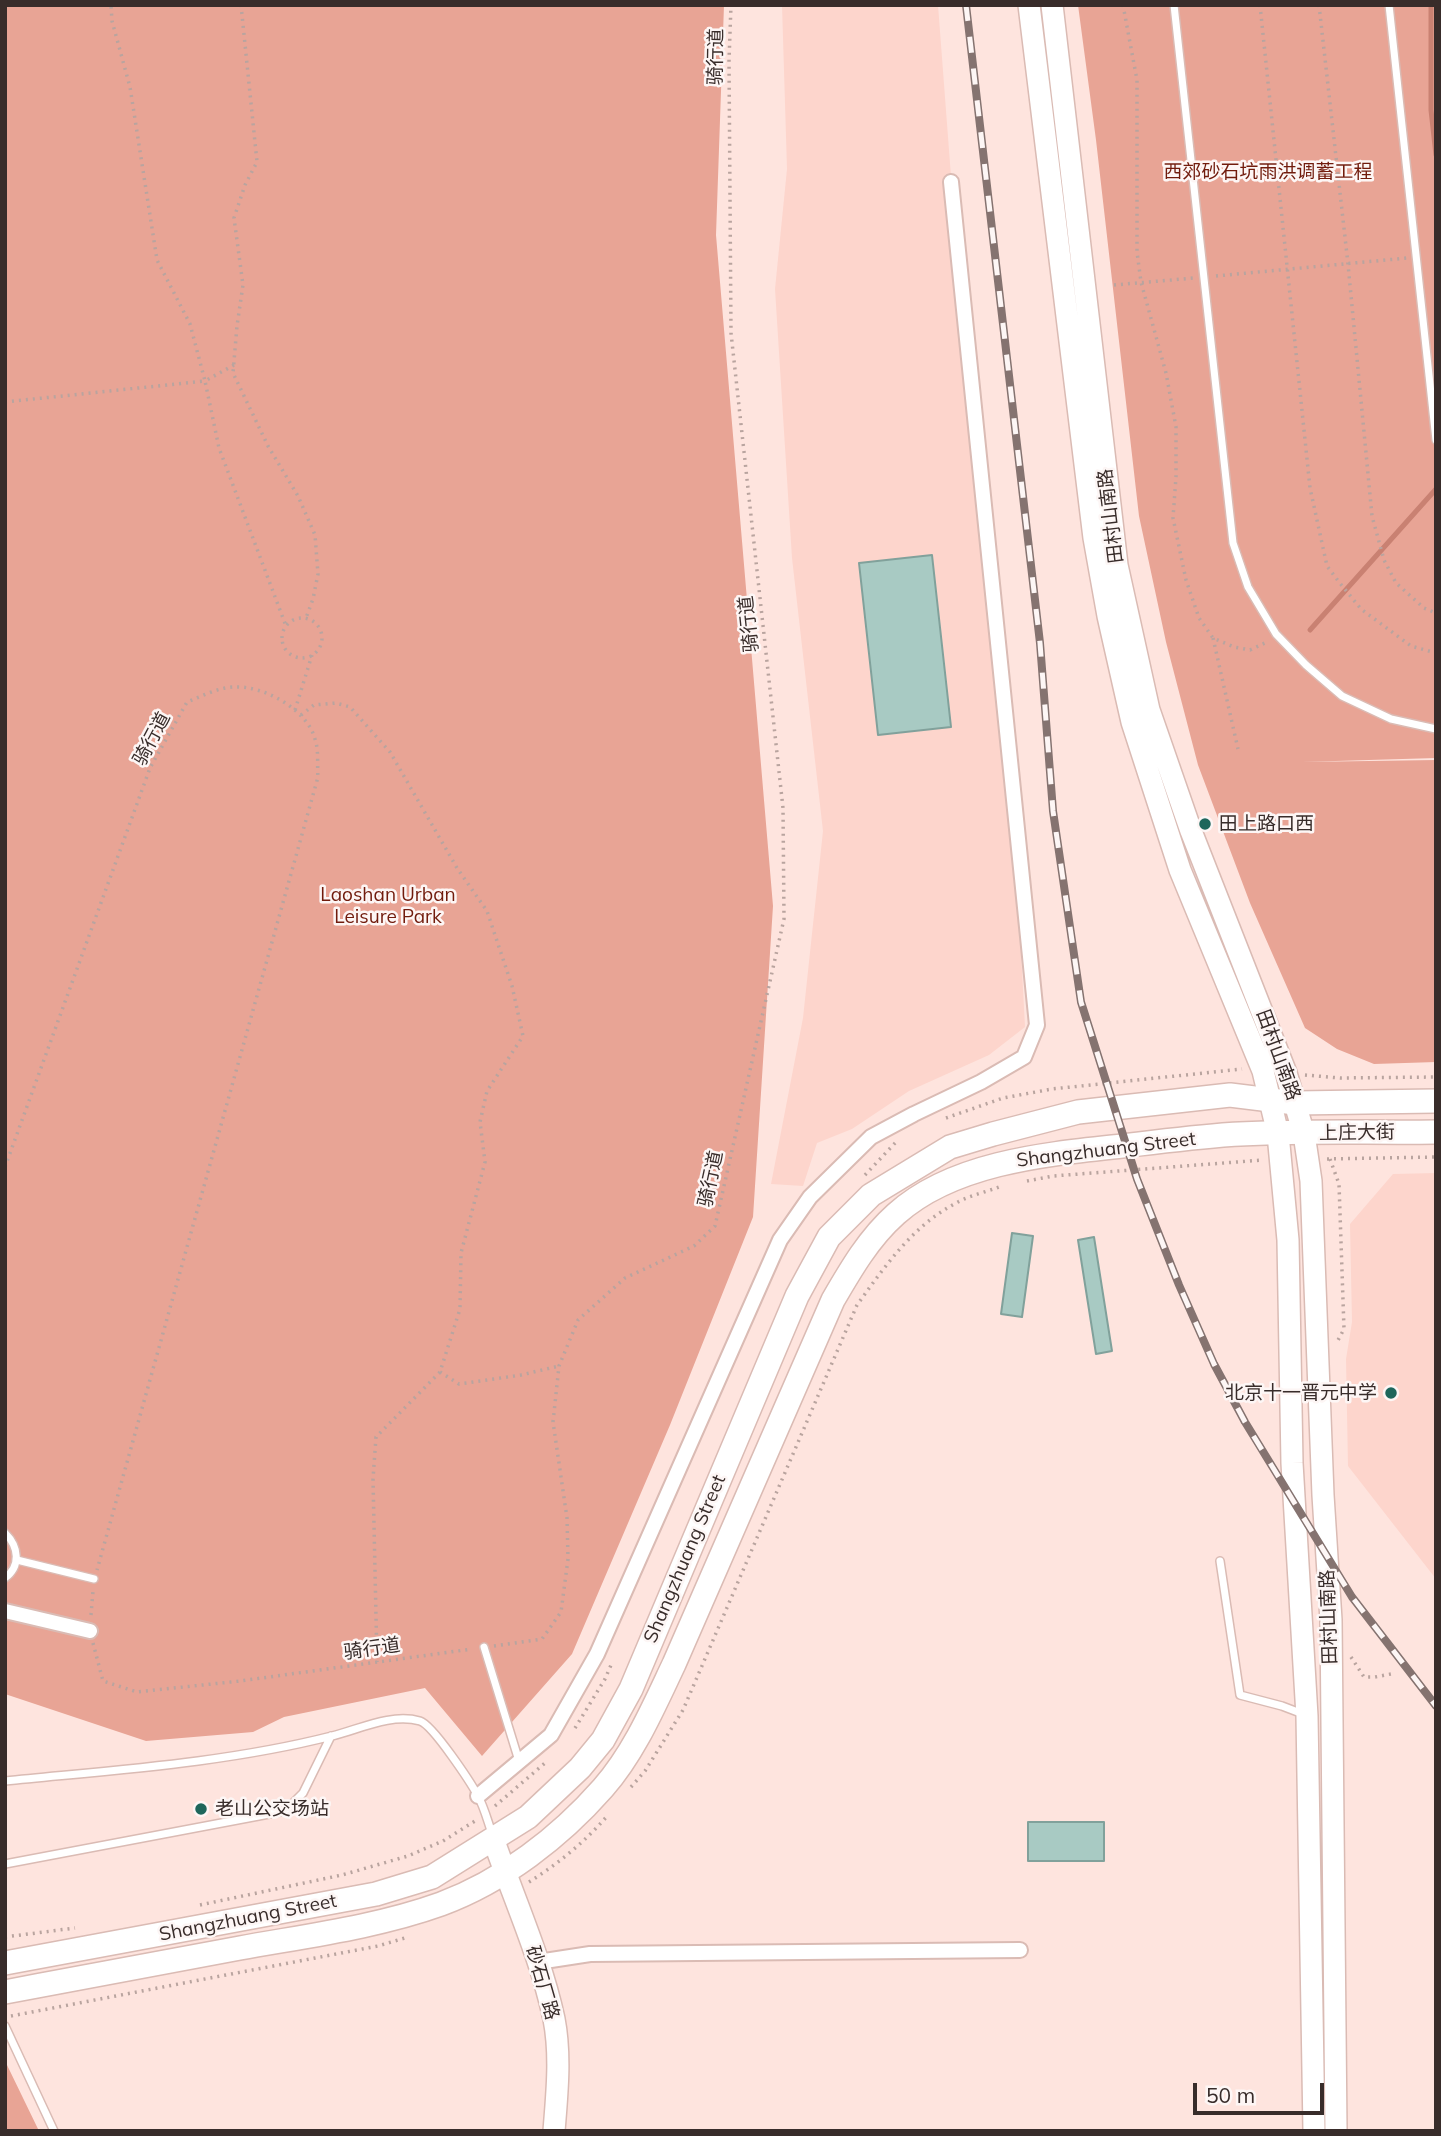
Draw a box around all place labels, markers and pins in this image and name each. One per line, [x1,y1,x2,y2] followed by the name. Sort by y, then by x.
[1219,813,1314,835] place label: 田上路口西
[1197,816,1213,832] marker: 田上路口西
[1225,1382,1377,1404] place label: 北京十一晋元中学
[1383,1385,1399,1401] marker: 北京十一晋元中学
[215,1798,329,1820] place label: 老山公交场站
[193,1801,209,1817] marker: 老山公交场站

